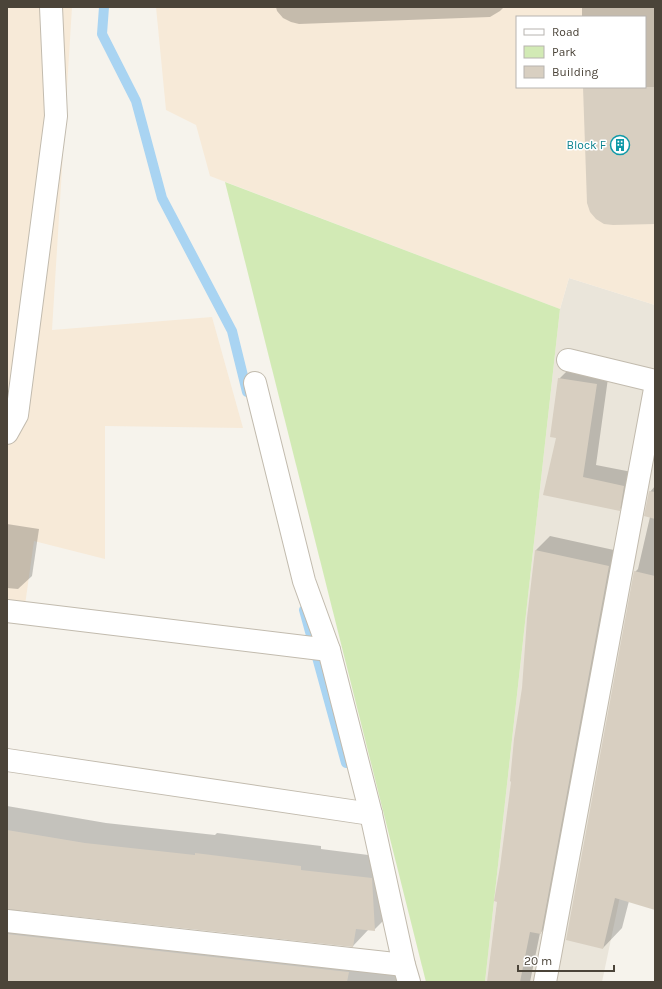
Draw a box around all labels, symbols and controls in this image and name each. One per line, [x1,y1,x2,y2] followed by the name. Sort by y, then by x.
[516,16,646,88] legend
[552,25,580,39] text: Road
[552,45,577,59] text: Park
[552,65,599,79] text: Building
[609,134,631,156] building icon: Block F
[567,138,606,152] place label: Block F
[518,947,614,973] scale bar
[524,954,552,968] text: 20 m

